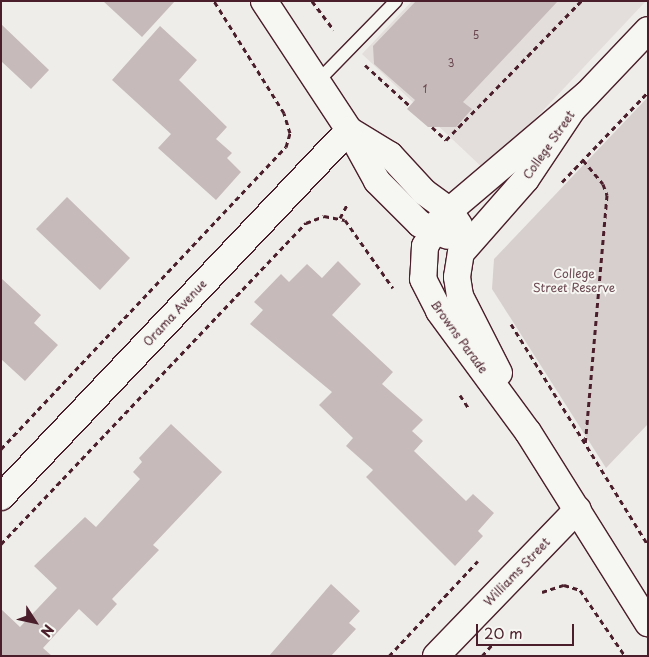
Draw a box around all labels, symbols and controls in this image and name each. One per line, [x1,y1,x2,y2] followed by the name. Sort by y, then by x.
[473,29,479,41] house number: 5
[448,57,454,69] house number: 3
[423,83,427,95] house number: 1
[520,108,578,182] street label: College Street
[532,267,616,295] park label: College Street Reserve
[141,277,209,349] street label: Orama Avenue
[428,298,490,376] street label: Browns Parade
[481,535,553,609] street label: Williams Street
[10,597,60,647] north arrow
[479,614,576,646] scale bar
[36,620,59,641] text: N
[484,621,523,644] text: 20 m

